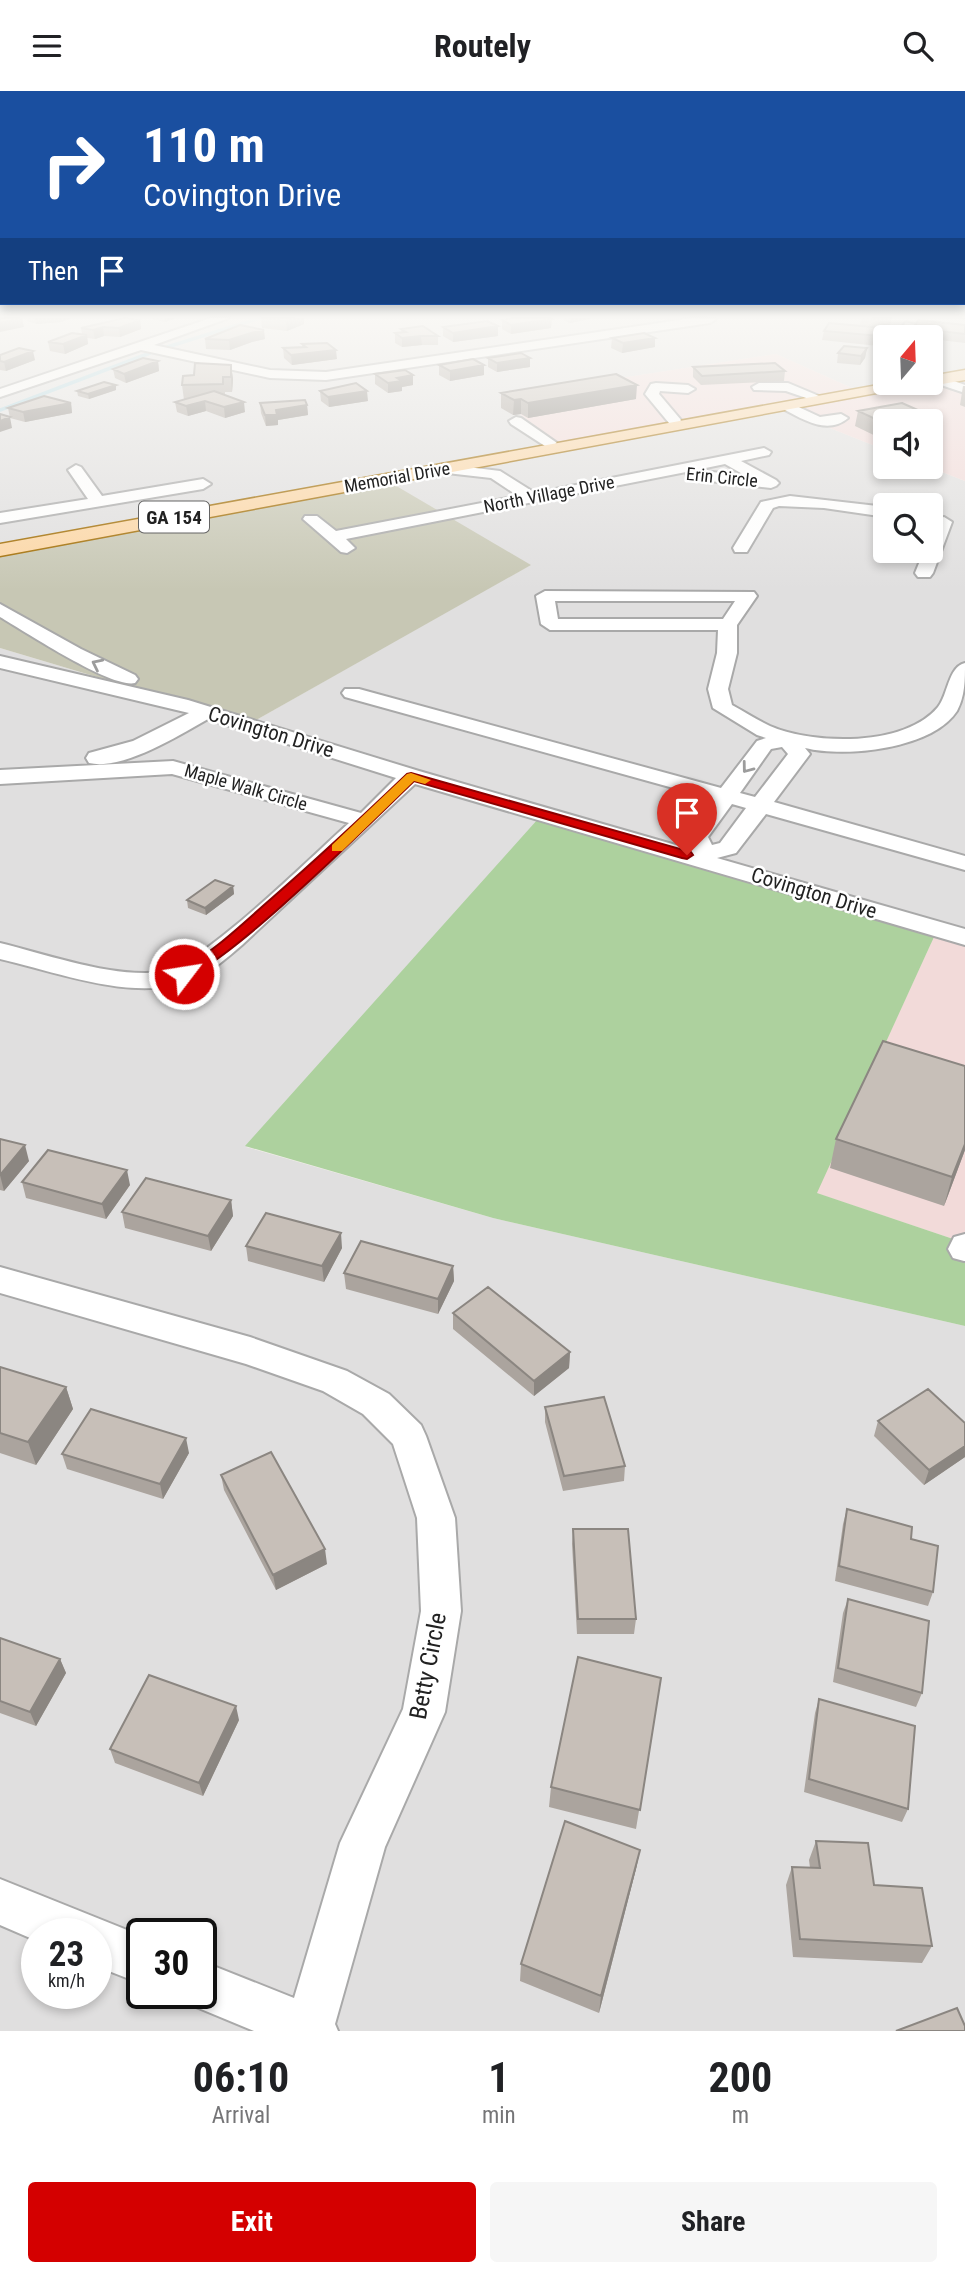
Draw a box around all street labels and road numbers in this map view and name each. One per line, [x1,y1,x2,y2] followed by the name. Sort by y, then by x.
[342,457,452,497] street label: Memorial Drive
[685,463,759,491] street label: Erin Circle
[482,471,616,517] street label: North Village Drive
[139,501,209,533] road number: GA 154
[205,702,337,763] street label: Covington Drive
[182,759,310,815] street label: Maple Walk Circle
[748,863,880,924] street label: Covington Drive
[404,1610,452,1722] street label: Betty Circle

